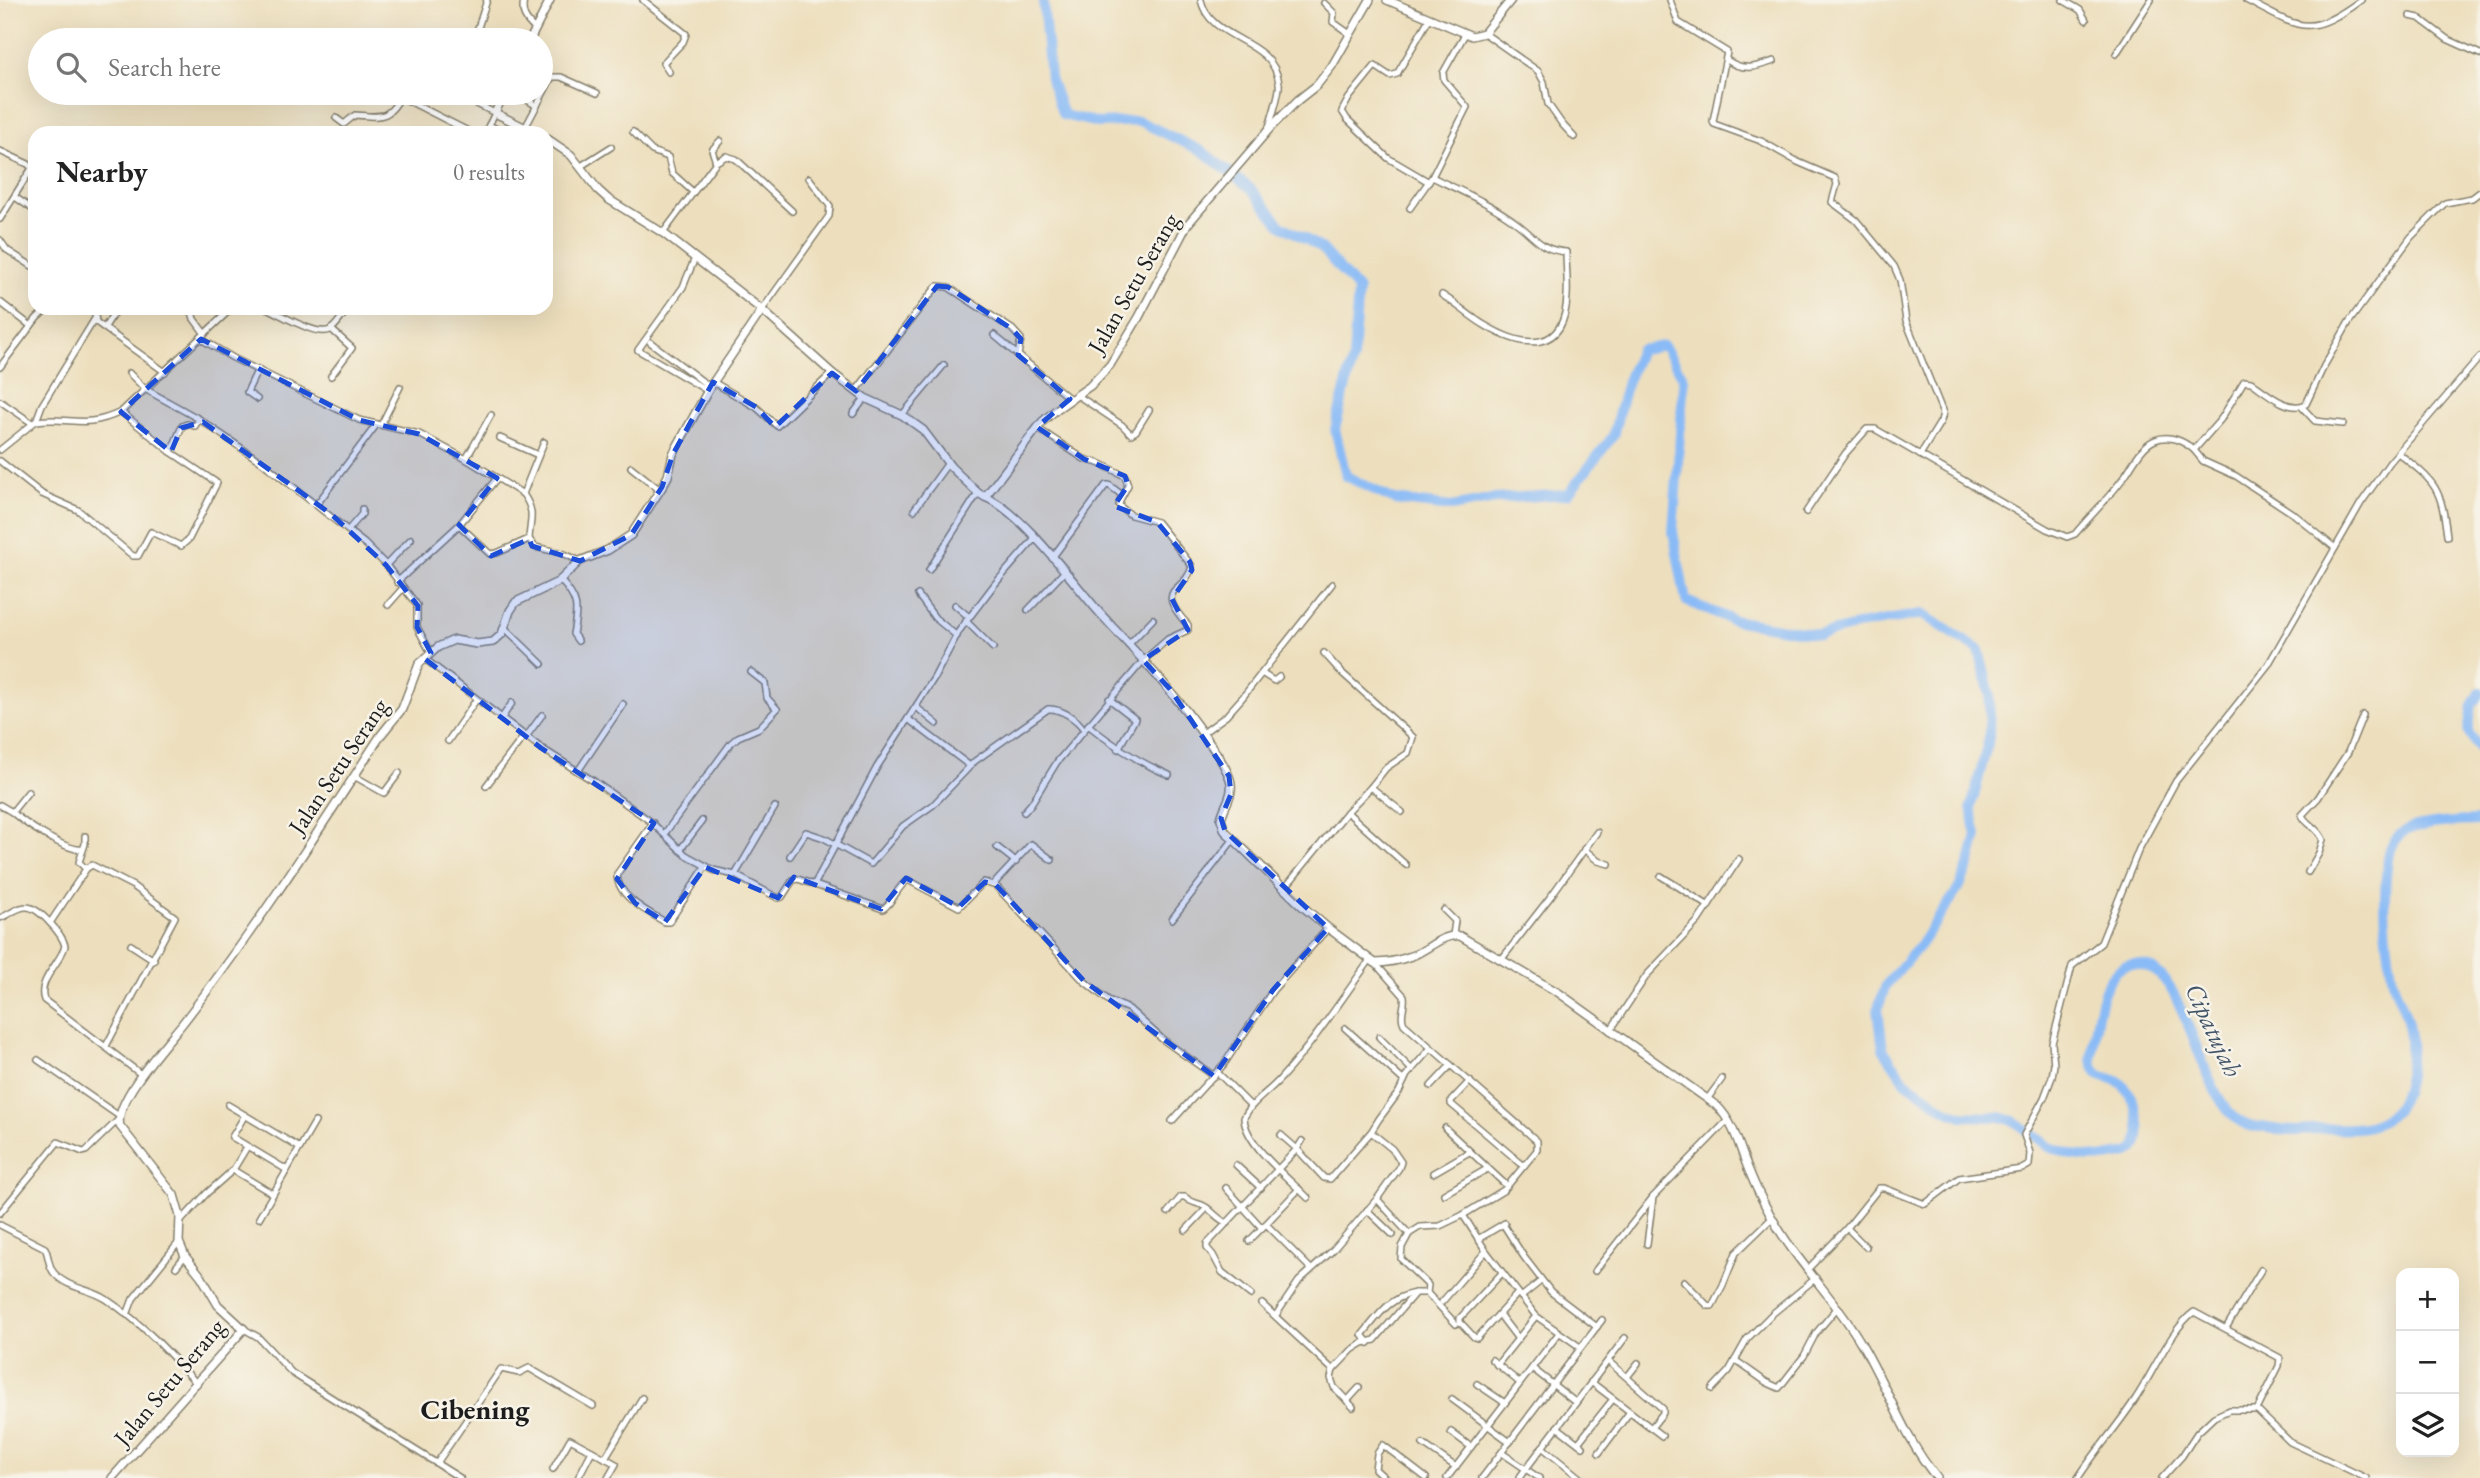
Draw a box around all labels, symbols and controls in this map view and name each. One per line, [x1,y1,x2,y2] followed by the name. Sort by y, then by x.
[28,28,553,105] search box
[52,48,90,86] icon: search
[108,50,221,84] text: Search here
[56,152,148,191] text: Nearby
[453,157,525,187] text: 0 results
[1079,207,1186,361] street label: Jalan Setu Serang
[280,692,395,842] street label: Jalan Setu Serang
[2177,978,2251,1083] water label: Cipatujah
[2396,1268,2459,1457] map controls
[2396,1268,2459,1331] button: +
[105,1311,232,1454] street label: Jalan Setu Serang
[2396,1331,2459,1394] button: −
[421,1391,530,1427] district label: Cibening
[2396,1394,2459,1457] button: layers

